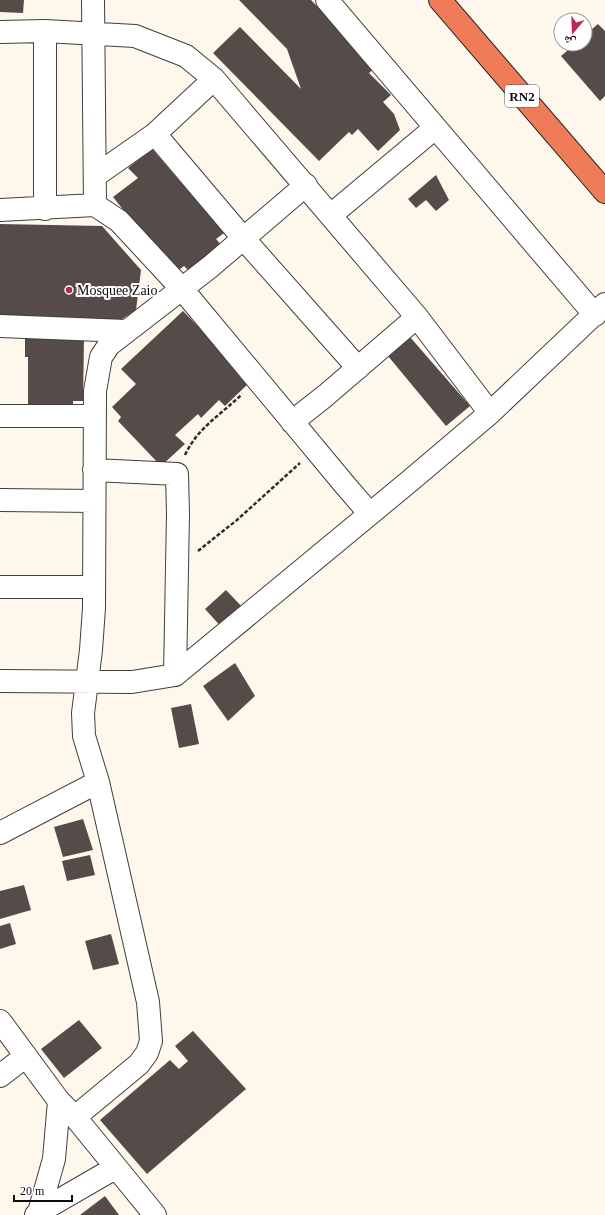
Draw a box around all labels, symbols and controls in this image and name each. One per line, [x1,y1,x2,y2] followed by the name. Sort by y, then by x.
[553,12,593,52] north arrow
[562,32,578,49] text: ش
[505,85,539,107] road number: RN2
[77,283,157,298] place label: Mosquee Zaio
[64,285,74,295] marker: Mosquee Zaio
[14,1177,72,1203] scale bar
[20,1184,45,1198] text: 20 m

